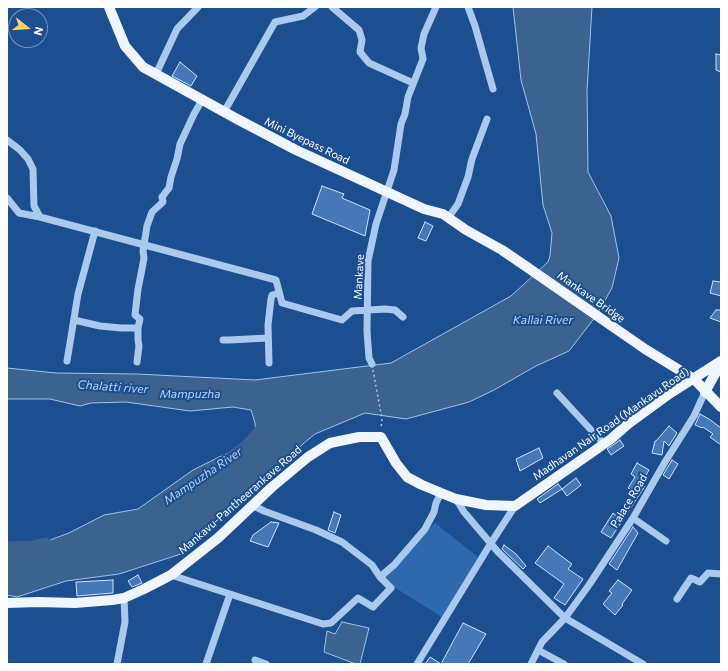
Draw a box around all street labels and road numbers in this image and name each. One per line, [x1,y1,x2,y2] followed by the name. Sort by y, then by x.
[262,115,352,167] street label: Mini Byepass Road
[351,254,367,300] street label: Mankave
[555,269,627,325] street label: Mankave Bridge
[530,365,692,483] street label: Madhavan Nair Road (Mankavu Road)
[176,443,304,557] street label: Mankavu-Pantheerankave Road
[608,472,650,530] street label: Palace Road

